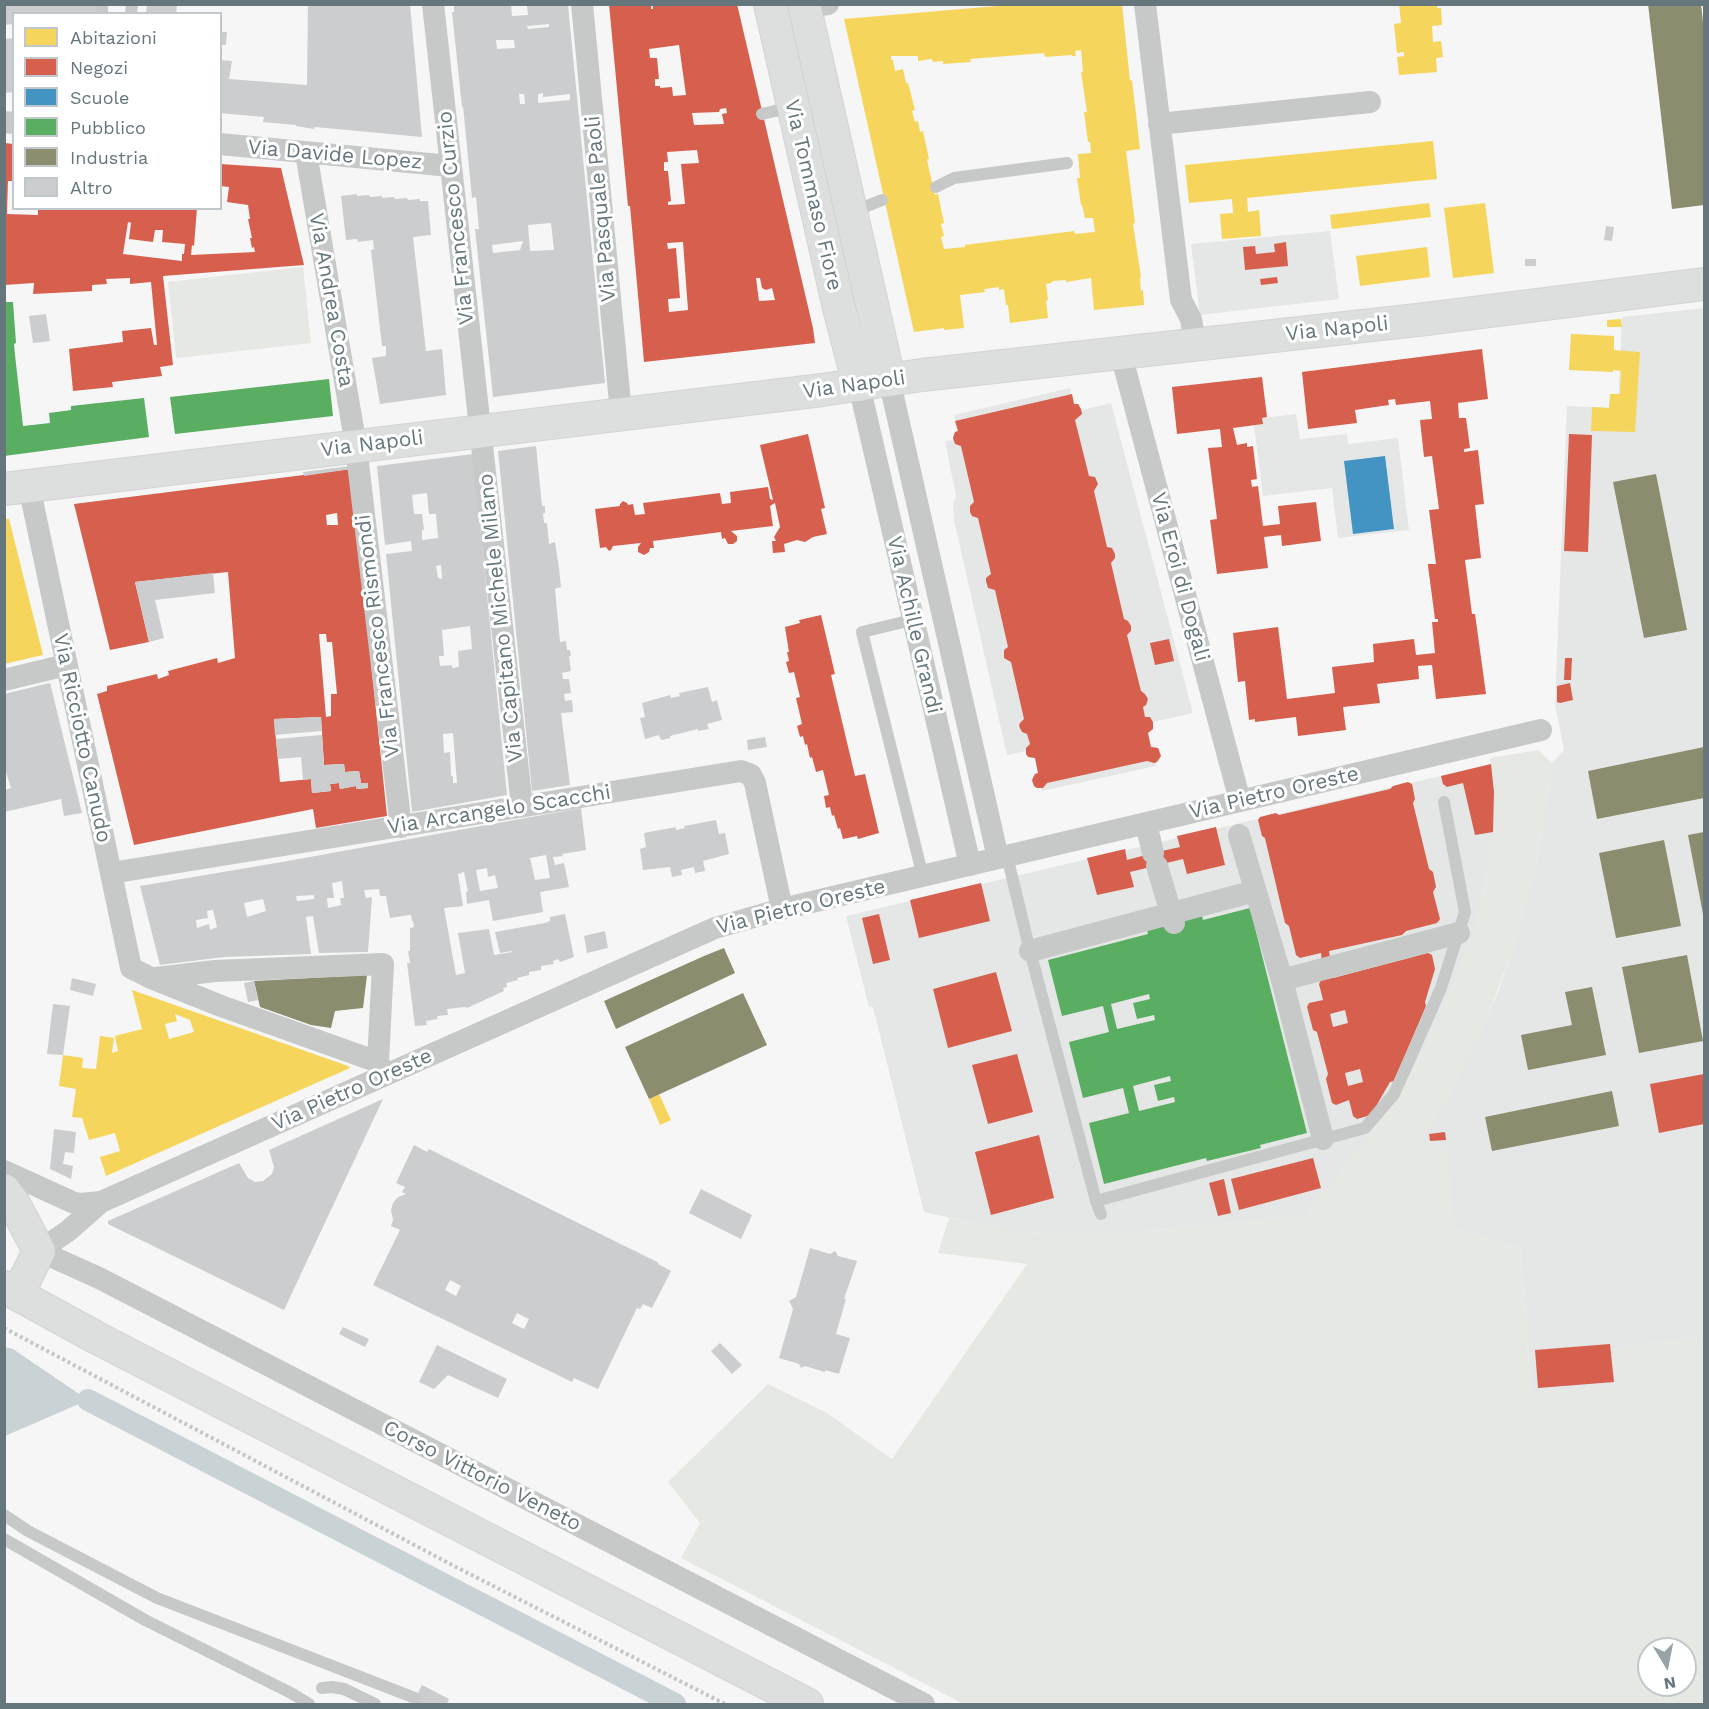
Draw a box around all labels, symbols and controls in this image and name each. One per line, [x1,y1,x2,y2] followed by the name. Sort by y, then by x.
[12,12,222,210] legend
[70,27,157,48] text: Abitazioni
[70,57,128,78] text: Negozi
[70,87,129,108] text: Scuole
[779,97,847,293] street label: Via Tommaso Fiore
[432,110,480,326] street label: Via Francesco Curzio
[580,115,622,303] street label: Via Pasquale Paoli
[70,117,146,138] text: Pubblico
[247,135,423,175] street label: Via Davide Lopez
[70,147,148,168] text: Industria
[70,177,112,198] text: Altro
[303,211,359,389] street label: Via Andrea Costa
[1284,311,1390,347] street label: Via Napoli
[801,365,907,405] street label: Via Napoli
[319,425,425,463] street label: Via Napoli
[473,472,529,764] street label: Via Capitano Michele Milano
[1145,490,1215,664] street label: Via Eroi di Dogali
[351,513,405,759] street label: Via Francesco Rismondi
[881,534,947,716] street label: Via Achille Grandi
[48,631,116,845] street label: Via Ricciotto Canudo
[1187,761,1361,825] street label: Via Pietro Oreste
[386,780,612,840] street label: Via Arcangelo Scacchi
[714,874,888,940] street label: Via Pietro Oreste
[268,1043,436,1137] street label: Via Pietro Oreste
[379,1415,585,1537] street label: Corso Vittorio Veneto
[1637,1637,1697,1697] north arrow
[1662,1673,1677,1694] text: N

